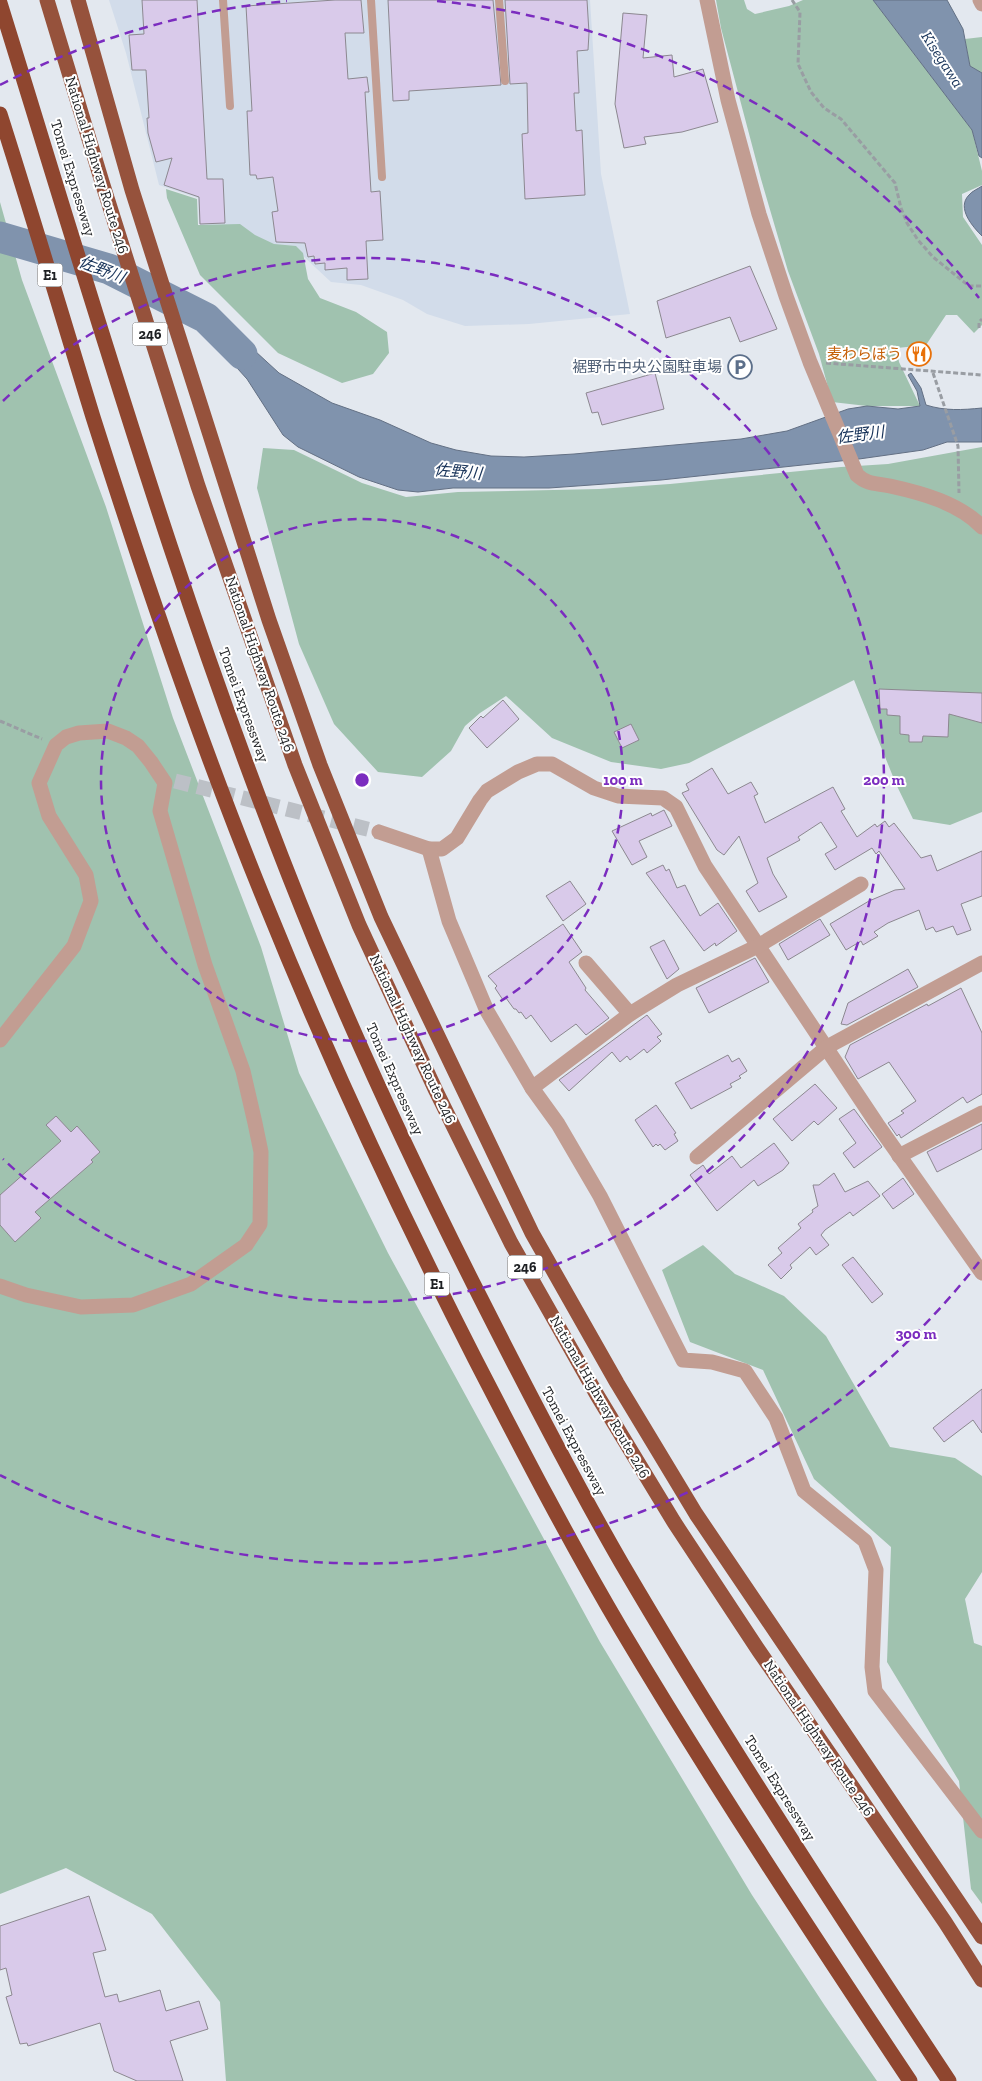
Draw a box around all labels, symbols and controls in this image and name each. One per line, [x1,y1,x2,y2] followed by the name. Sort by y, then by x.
[917,27,968,91] water label: Kisegawa
[61,74,133,256] street label: National Highway Route 246
[47,118,99,239] street label: Tomei Expressway
[76,252,129,288] water label: 佐野川
[38,264,62,286] road number: E1
[132,322,168,346] road number: 246
[906,341,932,367] restaurant icon: 麦わらぼう
[827,345,902,363] place label: 麦わらぼう
[727,354,753,380] parking icon: 裾野市中央公園駐車場
[572,358,722,376] place label: 裾野市中央公園駐車場
[835,422,887,447] water label: 佐野川
[433,460,485,483] water label: 佐野川
[221,574,299,754] street label: National Highway Route 246
[215,645,273,765] street label: Tomei Expressway
[353,771,371,789] centre of rings
[603,771,643,789] text: 100 m
[863,771,905,789] text: 200 m
[366,952,460,1126] street label: National Highway Route 246
[362,1020,428,1138] street label: Tomei Expressway
[508,1256,542,1278] road number: 246
[424,1272,450,1296] road number: E1
[546,1313,654,1481] street label: National Highway Route 246
[895,1325,937,1343] text: 300 m
[538,1383,611,1499] street label: Tomei Expressway
[760,1656,878,1820] street label: National Highway Route 246
[740,1732,820,1844] street label: Tomei Expressway

